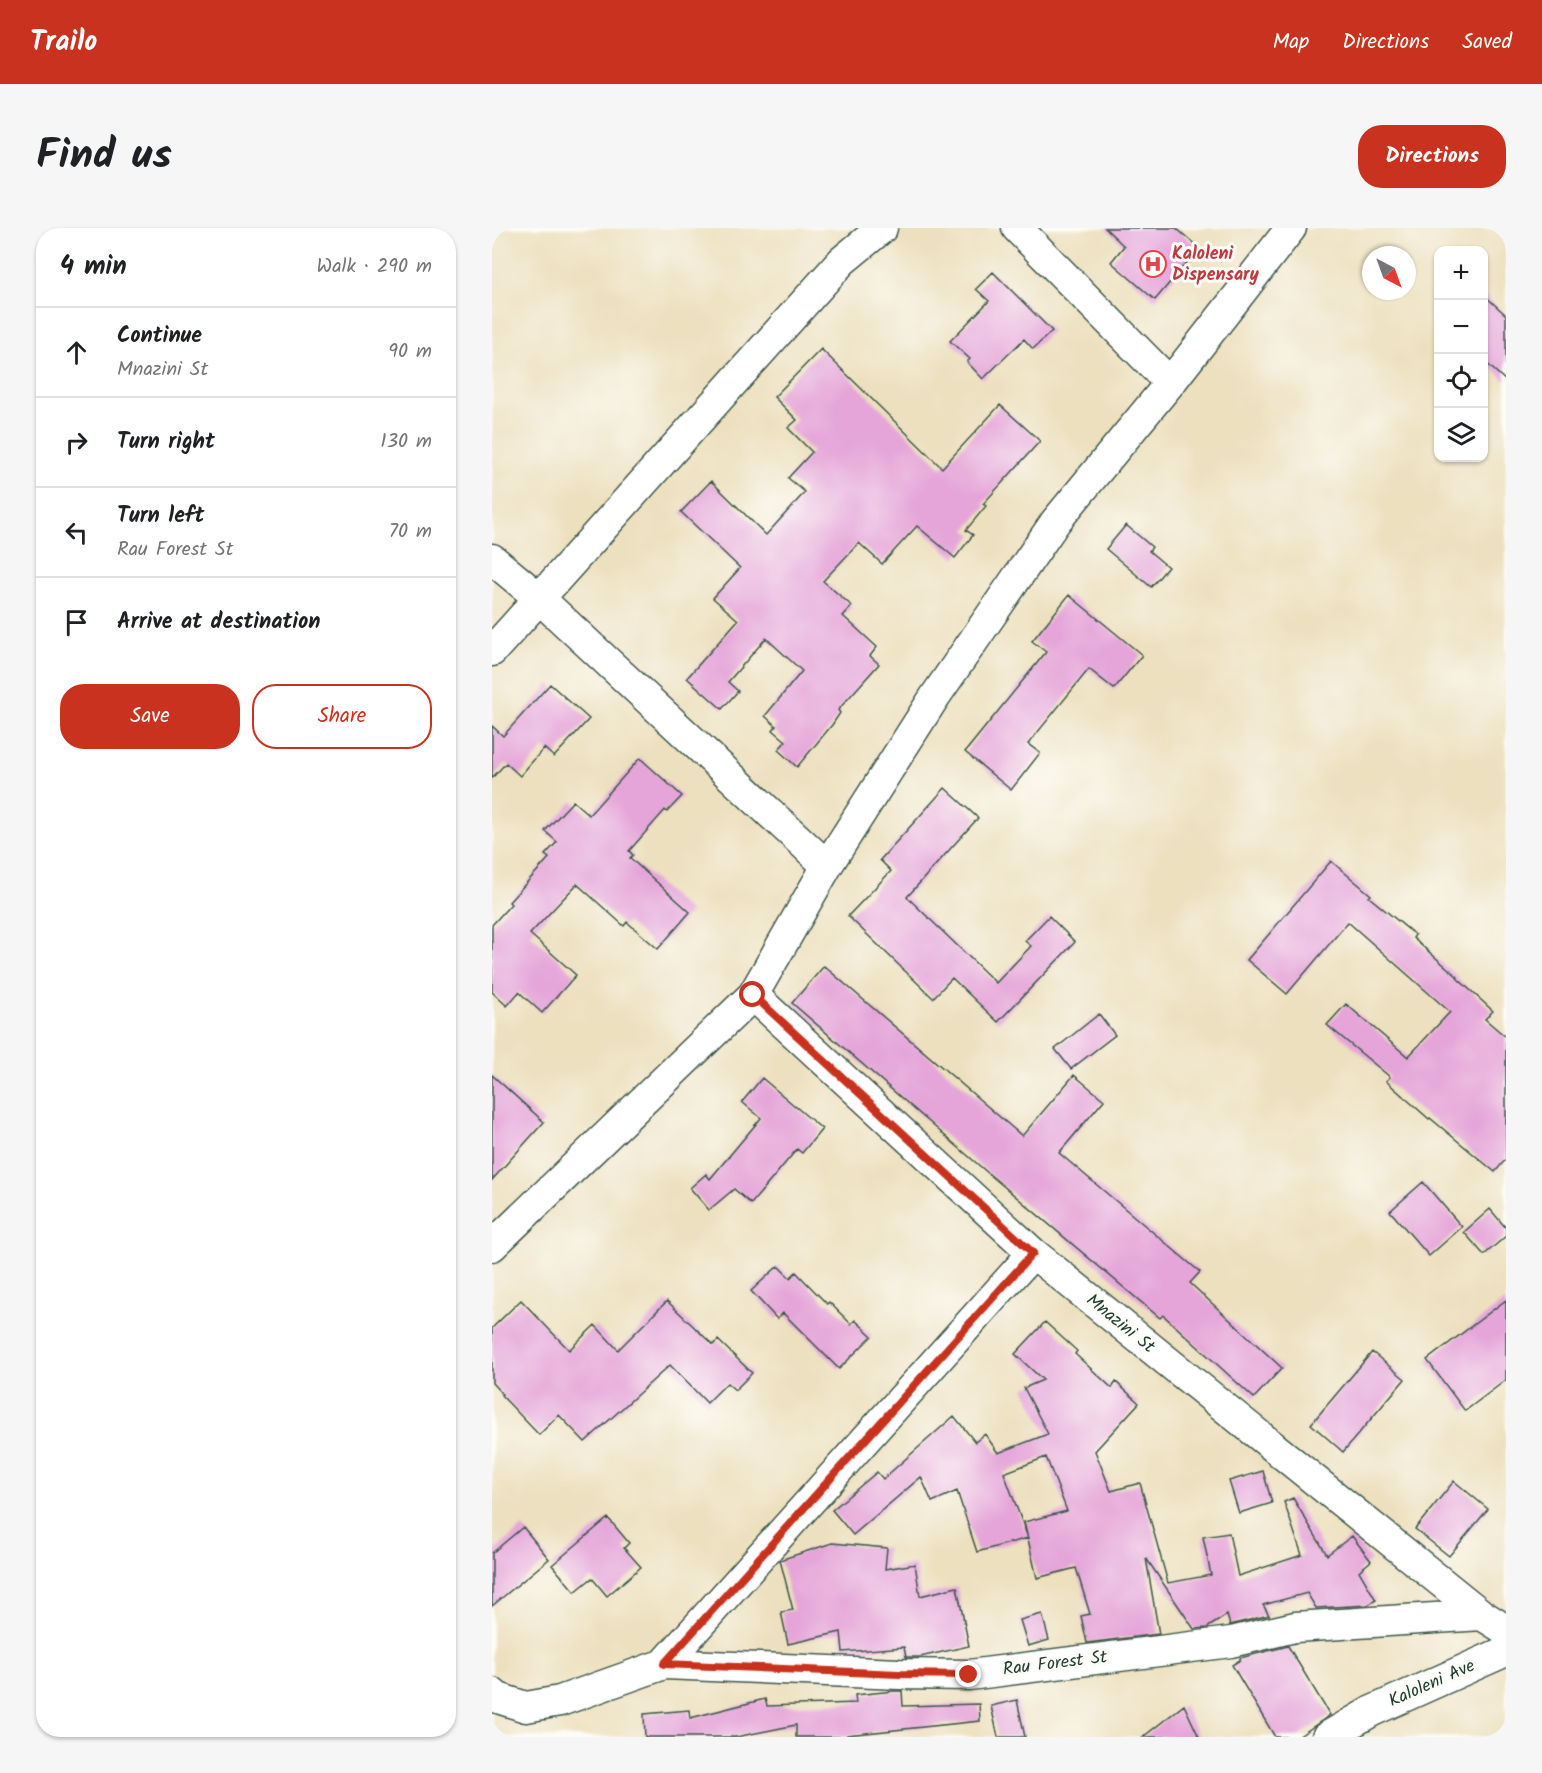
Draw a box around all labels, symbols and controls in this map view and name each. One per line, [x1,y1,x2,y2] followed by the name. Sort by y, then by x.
[30,20,97,65] text: Trailo
[1273,26,1309,59] text: Map
[1342,26,1429,59] text: Directions
[1462,26,1512,59] text: Saved
[36,123,172,190] text: Find us
[1358,125,1506,188] button: Directions
[1172,240,1260,290] place label: Kaloleni Dispensary
[60,246,127,288] text: 4 min
[1362,246,1416,300] north arrow
[1434,246,1488,462] map controls
[1434,246,1488,300] button: +
[1138,249,1168,279] hospital icon: Kaloleni Dispensary
[317,251,432,283] text: Walk · 290 m
[1434,300,1488,354] button: −
[117,319,202,354] text: Continue
[60,336,93,369] icon: ahead
[388,336,432,368] text: 90 m
[117,354,208,386] text: Mnazini St
[1434,354,1488,408] button: locate
[1434,408,1488,462] button: layers
[117,425,215,460] text: Turn right
[60,426,93,459] icon: right
[380,426,432,458] text: 130 m
[117,499,204,534] text: Turn left
[60,516,93,549] icon: left
[389,516,432,548] text: 70 m
[117,534,233,566] text: Rau Forest St
[117,605,320,640] text: Arrive at destination
[60,606,93,639] icon: arrive
[60,684,240,749] button: Save
[252,684,432,749] button: Share
[739,981,765,1007] route start
[1079,1287,1162,1362] street label: Mnazini St
[1001,1643,1110,1685] street label: Rau Forest St
[1384,1652,1480,1716] street label: Kaloleni Ave
[955,1661,981,1687] route end

